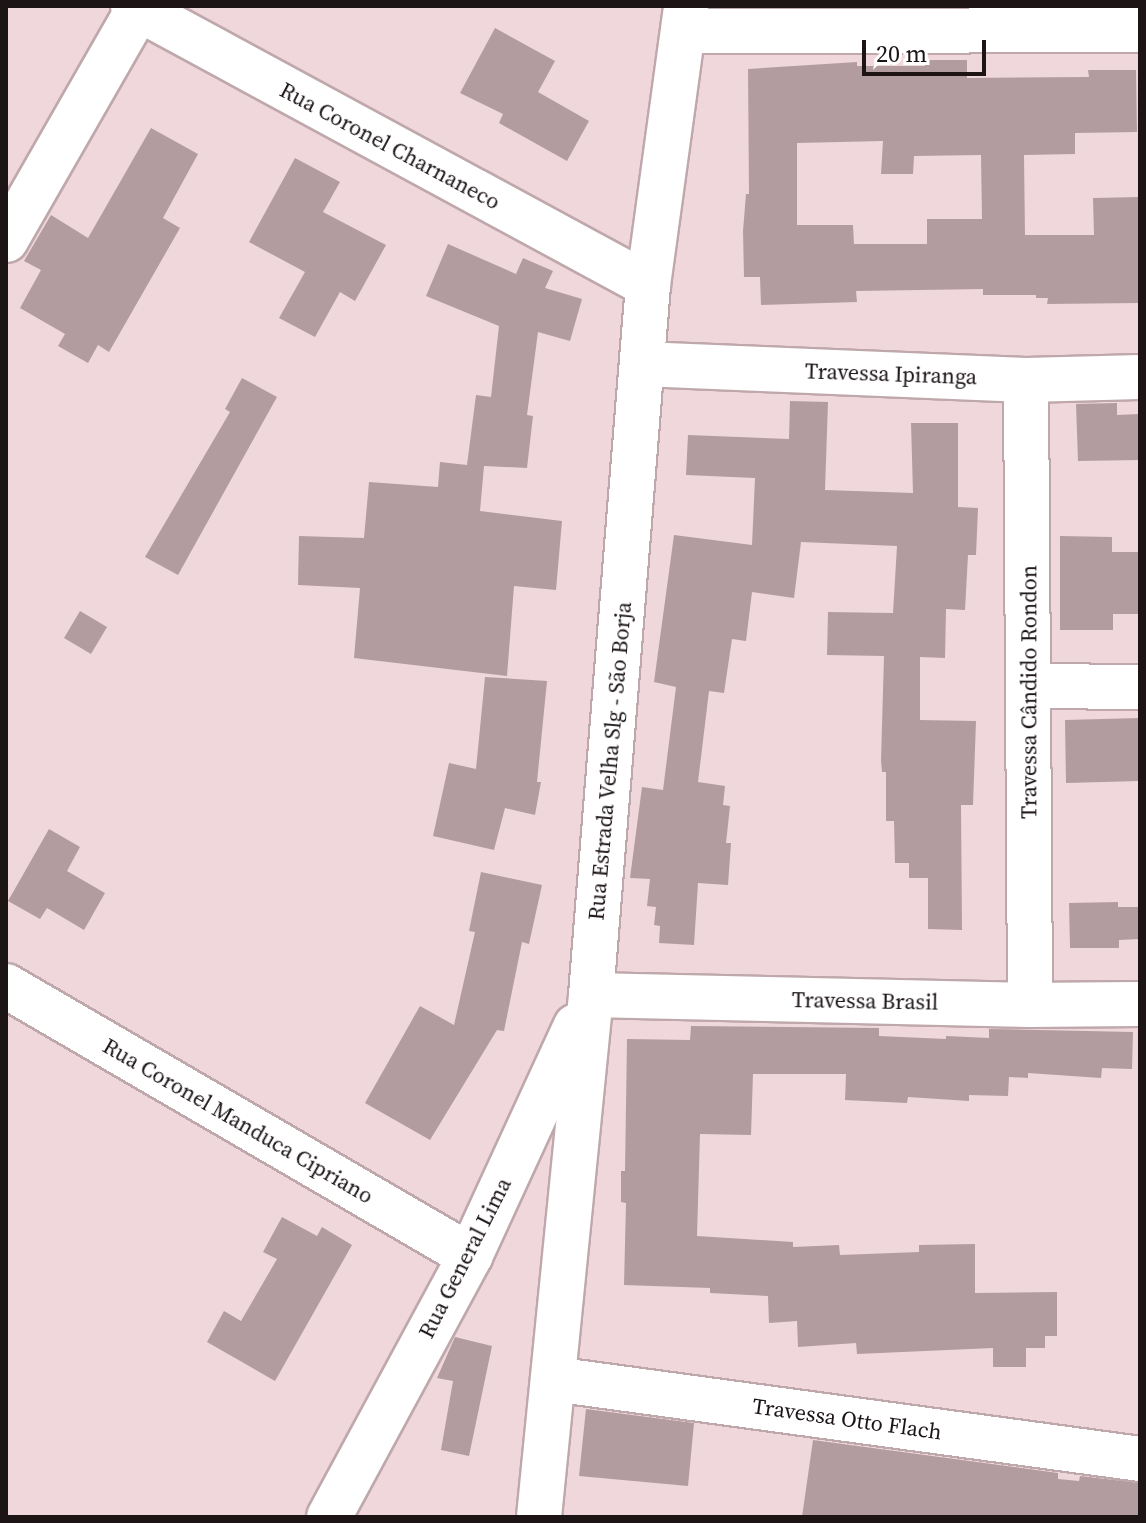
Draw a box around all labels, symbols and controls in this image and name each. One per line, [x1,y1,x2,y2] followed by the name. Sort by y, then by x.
[866,24,990,74] scale bar
[876,37,927,70] text: 20 m
[275,77,505,215] street label: Rua Coronel Charnaneco
[804,358,978,390] street label: Travessa Ipiranga
[1016,565,1042,819] street label: Travessa Cândido Rondon
[583,600,637,922] street label: Rua Estrada Velha Slg - São Borja
[792,987,938,1015] street label: Travessa Brasil
[98,1033,378,1209] street label: Rua Coronel Manduca Cipriano
[413,1173,517,1343] street label: Rua General Lima
[751,1393,943,1445] street label: Travessa Otto Flach

